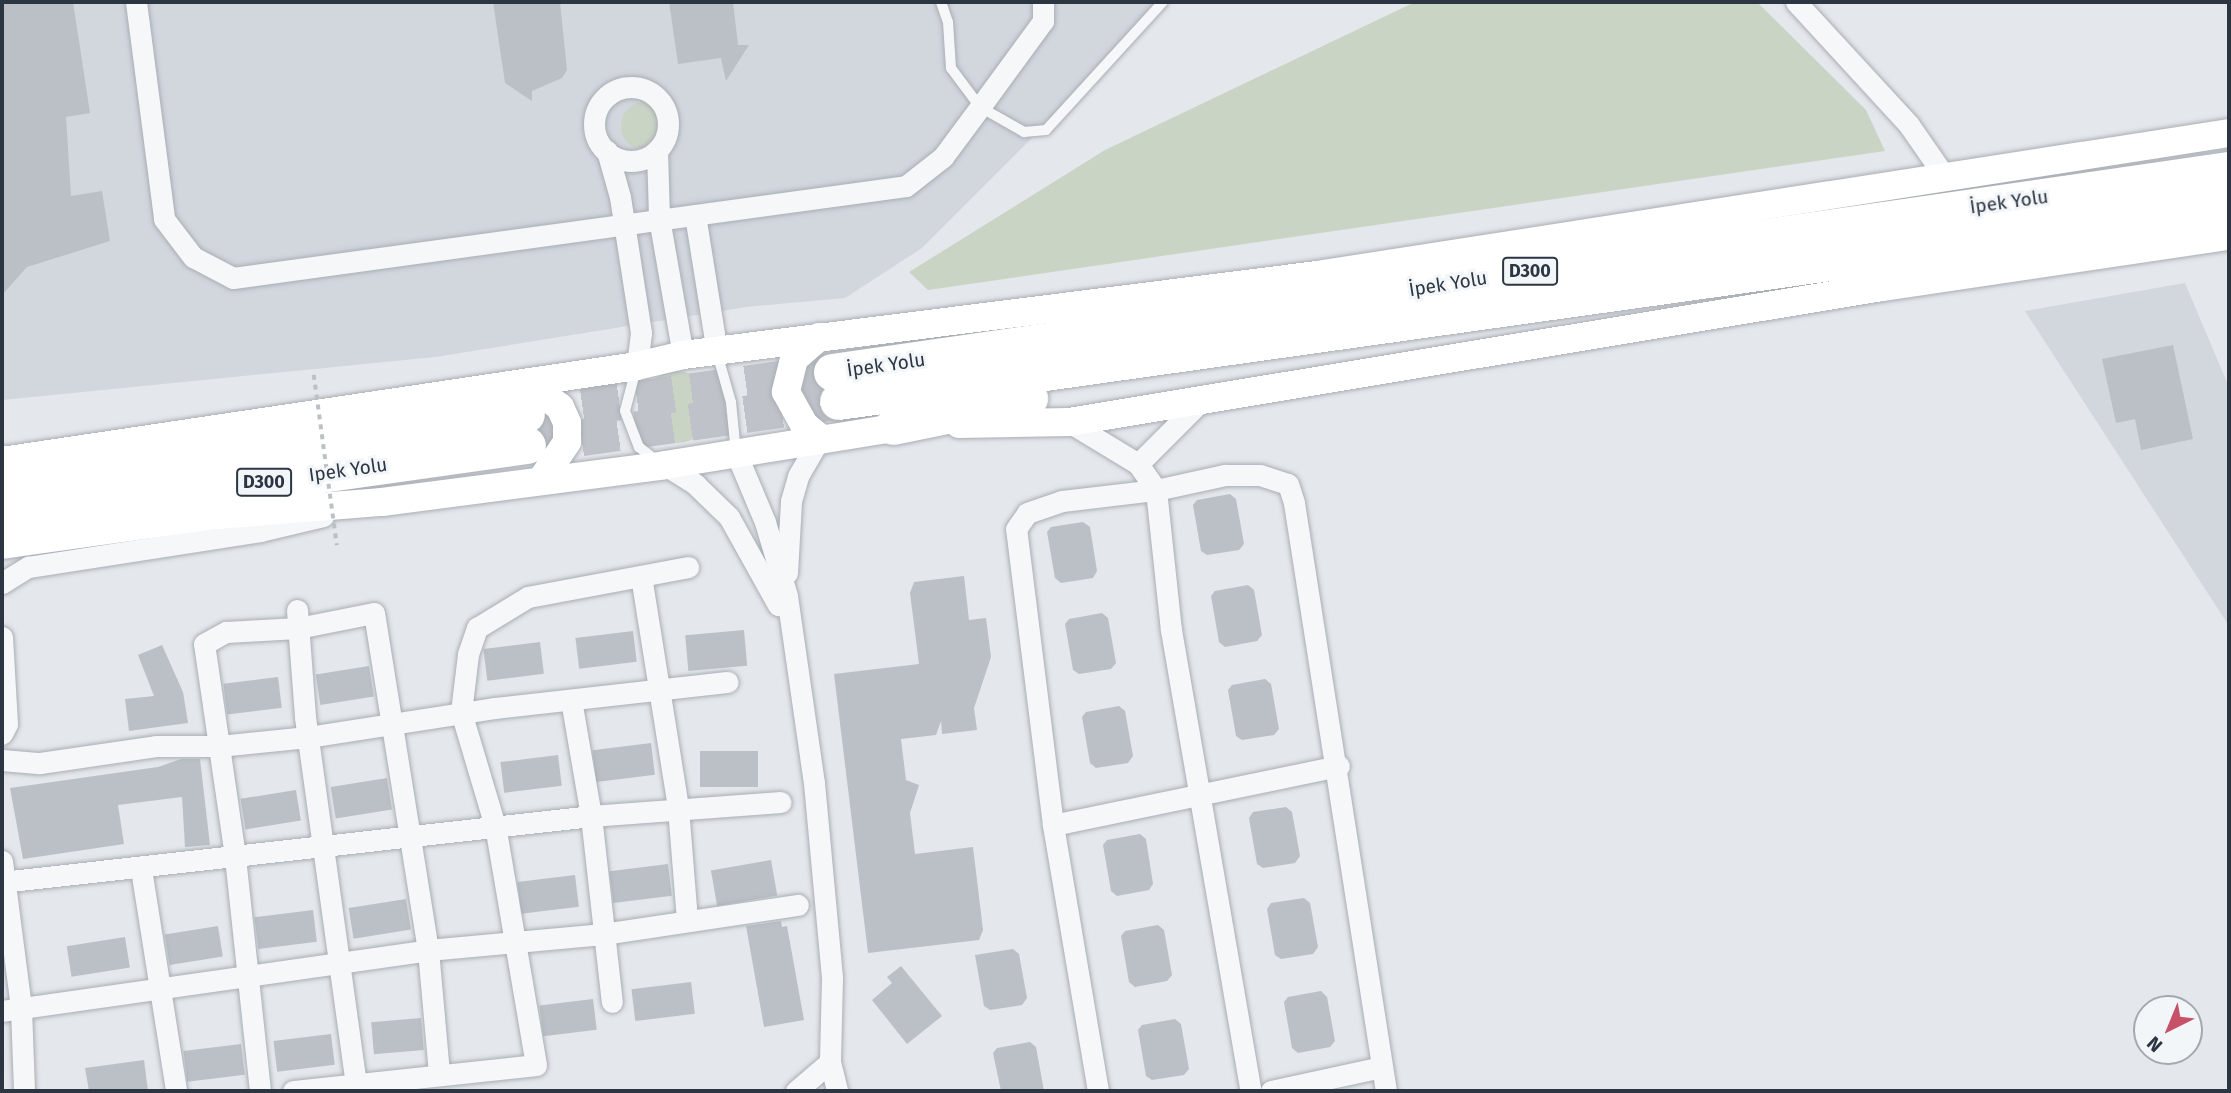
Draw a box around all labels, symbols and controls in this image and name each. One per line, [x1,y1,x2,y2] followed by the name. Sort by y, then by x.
[1968,185,2050,219] street label: İpek Yolu
[1502,256,1558,286] road number: D300
[1407,267,1489,301] street label: İpek Yolu
[845,348,927,382] street label: İpek Yolu
[307,453,389,487] street label: Ipek Yolu
[236,468,292,496] road number: D300
[2133,995,2203,1065] north arrow
[2142,1032,2167,1057] text: N

